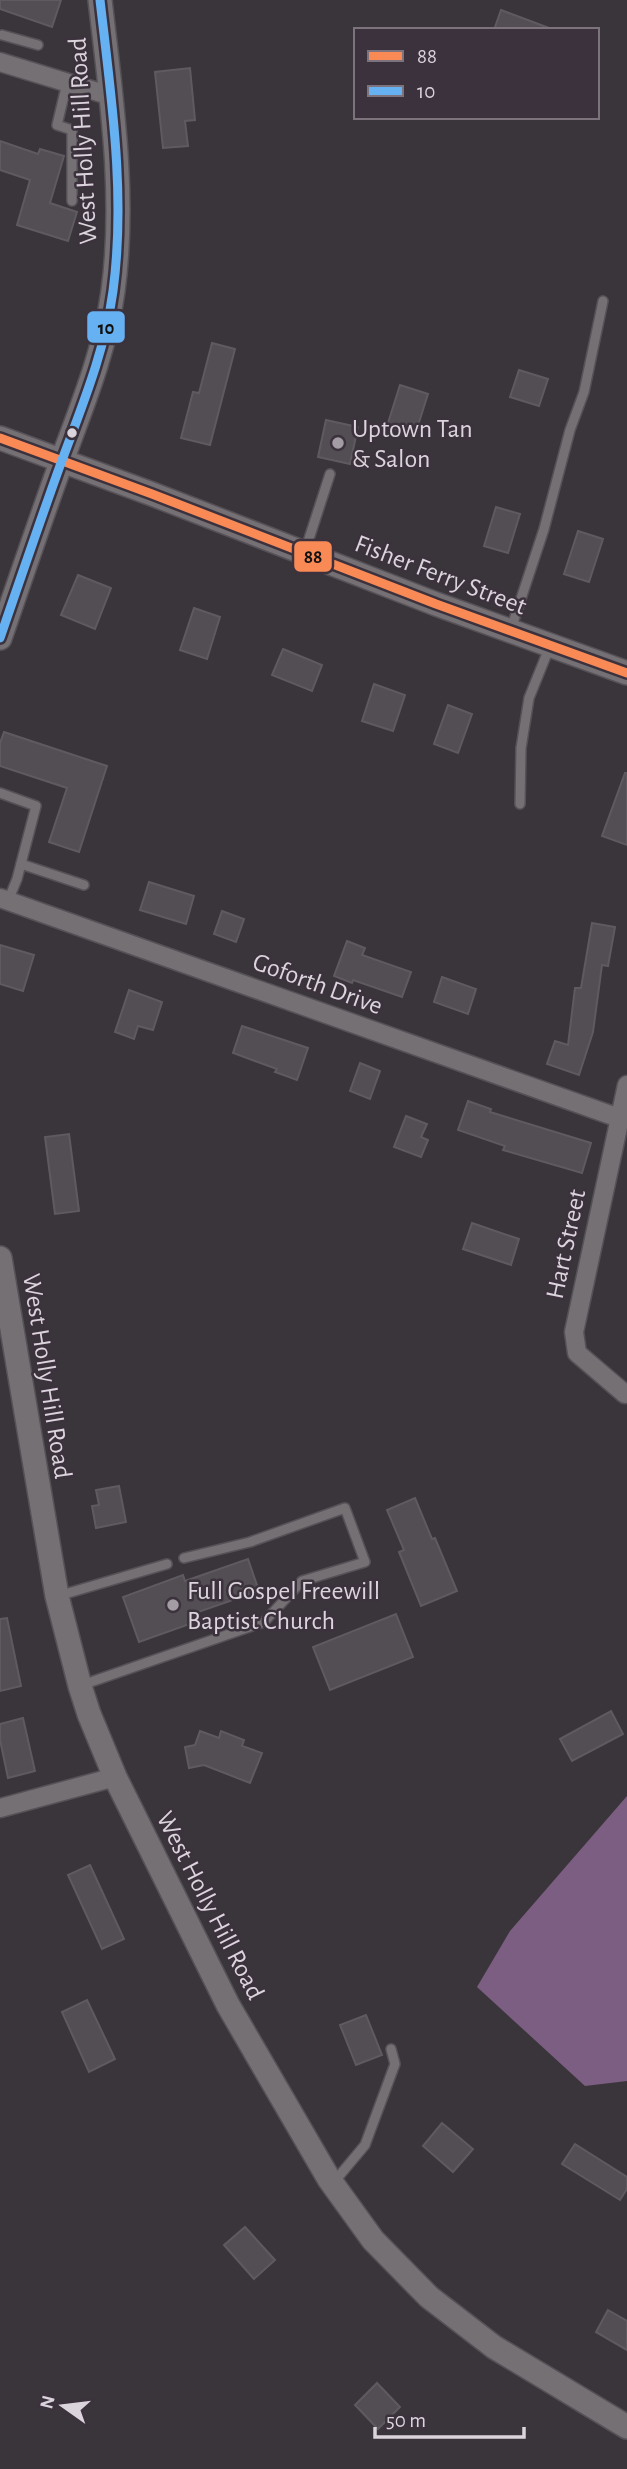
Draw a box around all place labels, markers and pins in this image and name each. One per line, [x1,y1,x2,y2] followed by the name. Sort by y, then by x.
[352,416,473,472] place label: Uptown Tan & Salon
[65,426,79,440] unlabelled marker
[330,435,346,451] marker: Uptown Tan & Salon
[187,1578,380,1634] place label: Full Gospel Freewill Baptist Church
[165,1597,181,1613] marker: Full Gospel Freewill Baptist Church

